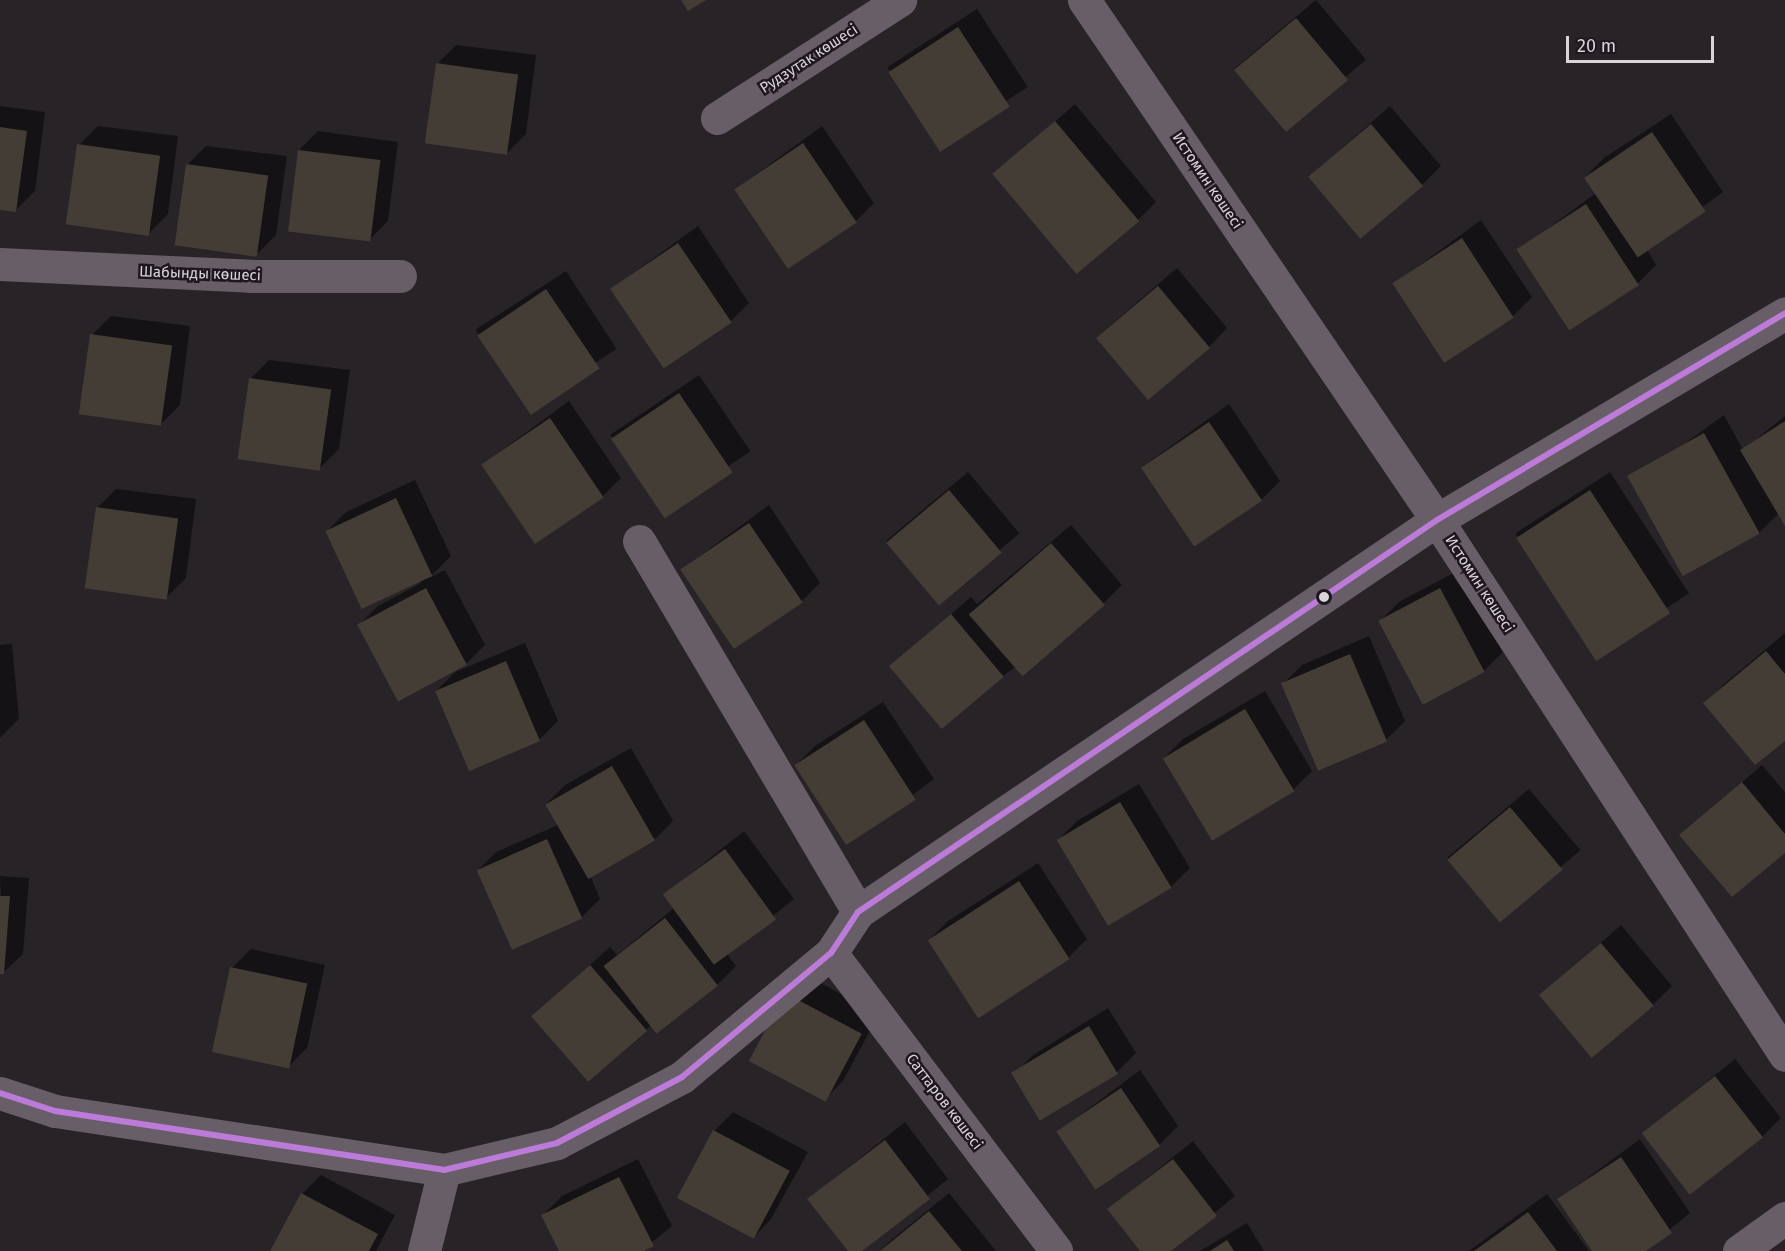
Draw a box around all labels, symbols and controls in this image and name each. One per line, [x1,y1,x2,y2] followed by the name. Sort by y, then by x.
[757,21,861,97] street label: Рудзутак көшесі
[1569,24,1718,62] scale bar
[1577,35,1616,57] text: 20 m
[1168,129,1246,233] street label: Истомин көшесі
[139,263,261,285] street label: Шабынды көшесі
[1441,532,1517,636] street label: Истомин көшесі
[1318,591,1330,603] unlabelled marker
[902,1051,986,1153] street label: Саттаров көшесі

